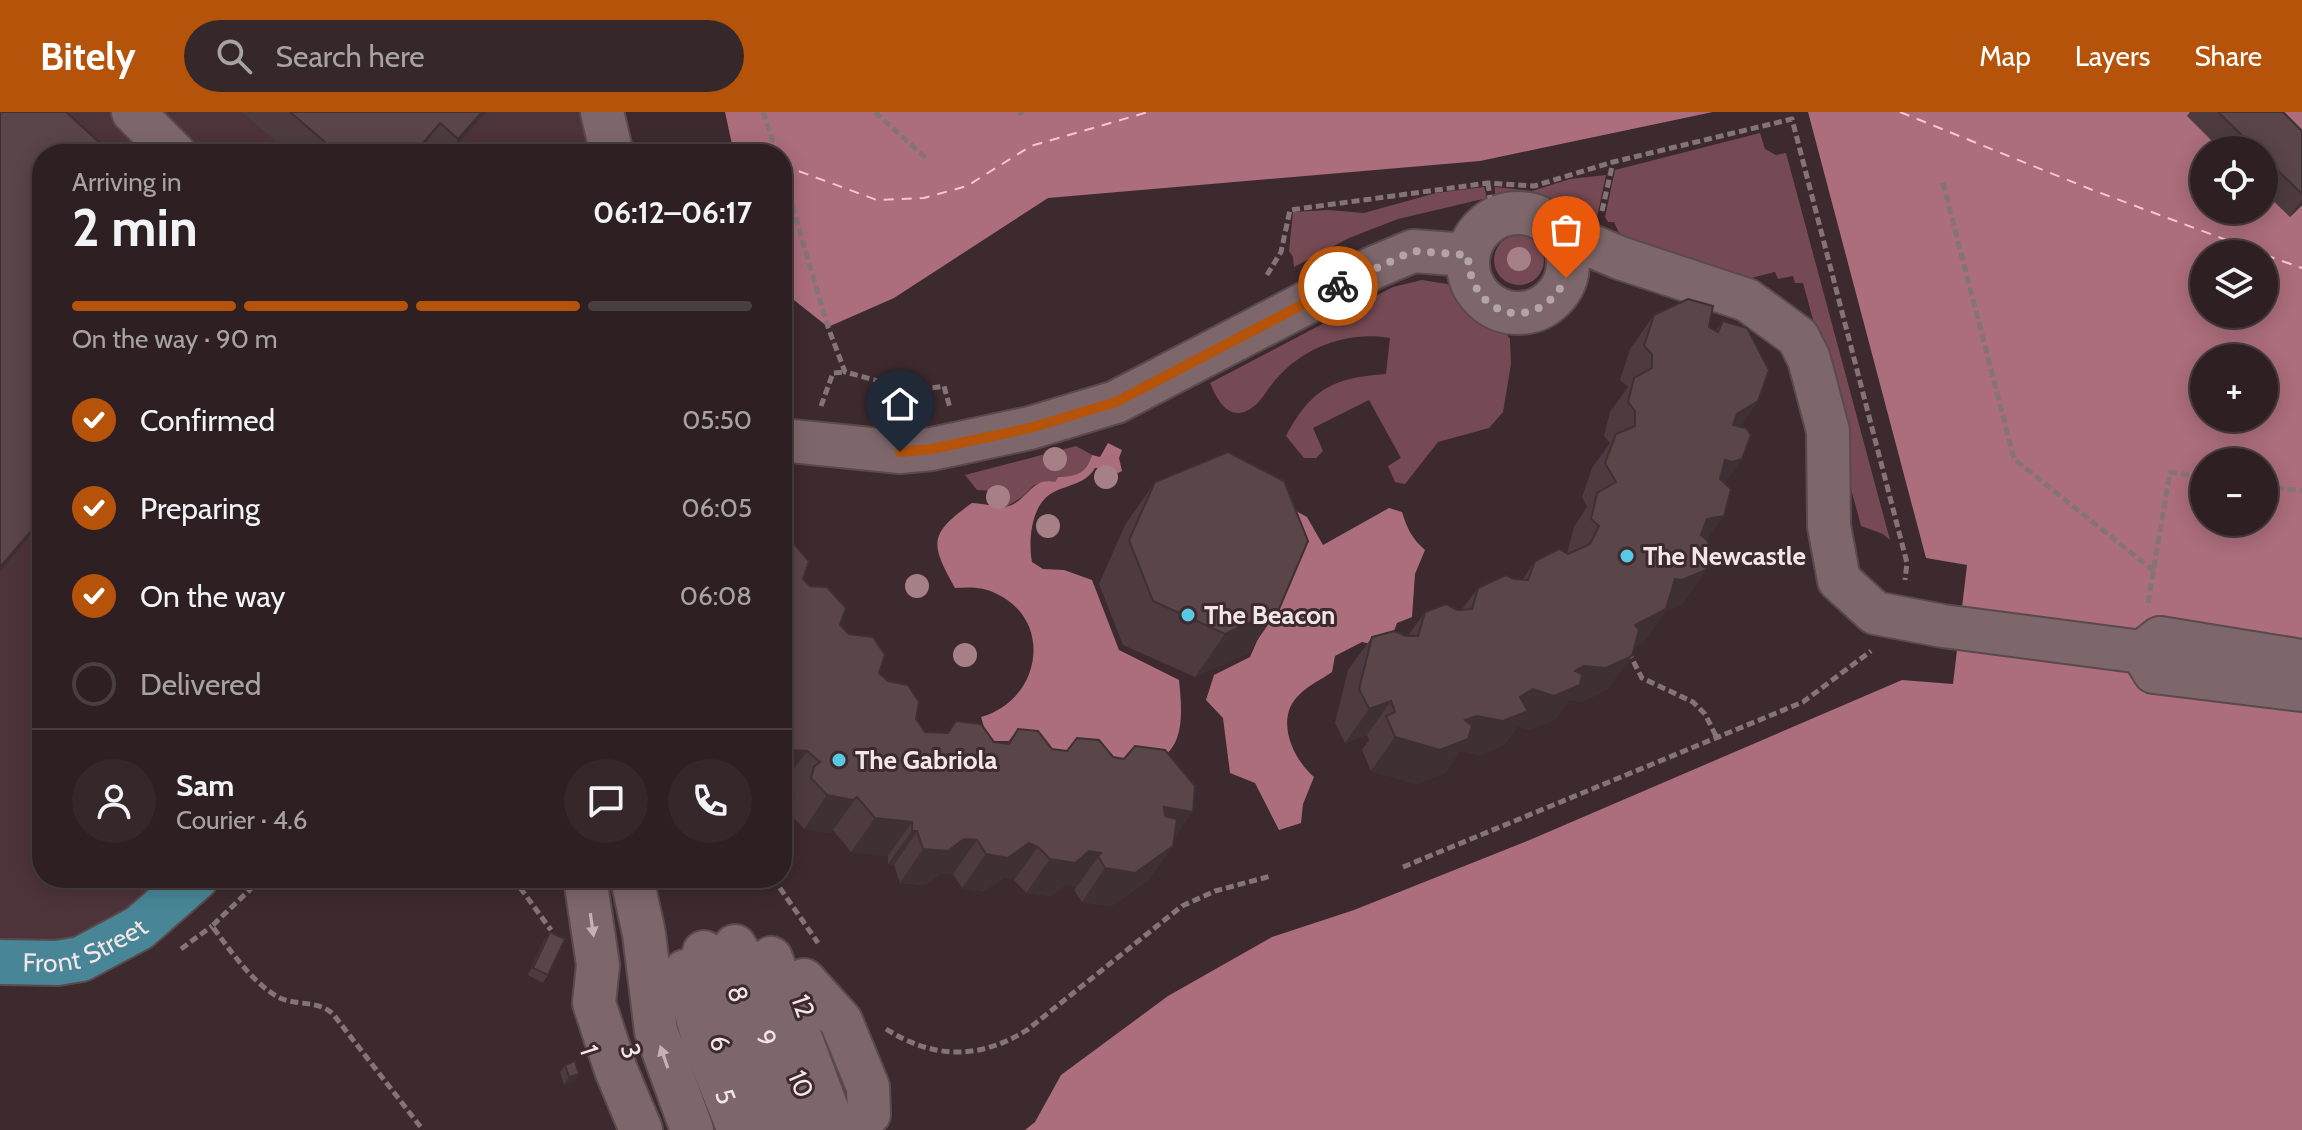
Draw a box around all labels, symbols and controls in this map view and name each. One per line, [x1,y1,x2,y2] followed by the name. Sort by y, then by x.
[184,20,744,92] search box
[40,33,136,80] text: Bitely
[212,34,256,78] icon: search
[276,38,425,75] text: Search here
[1979,39,2031,73] text: Map
[2075,39,2150,73] text: Layers
[2194,39,2262,73] text: Share
[2190,136,2278,536] map controls
[2190,136,2278,224] button: locate
[72,166,182,198] text: Arriving in
[593,194,752,231] text: 06:12–06:17
[72,196,198,259] text: 2 min
[1532,196,1600,278] pin
[1544,208,1588,252] icon: bag
[2190,240,2278,328] button: layers
[1298,246,1378,326] courier
[1316,264,1360,308] icon: bike
[72,323,278,355] text: On the way · 90 m
[2190,344,2278,432] button: +
[866,370,934,452] pin
[878,382,922,426] icon: home
[72,398,116,442] icon: check
[140,402,275,439] text: Confirmed
[682,404,752,436] text: 05:50
[2190,448,2278,536] button: −
[72,486,116,530] icon: check
[140,490,260,527] text: Preparing
[681,492,752,524] text: 06:05
[1643,540,1806,572] place label: The Newcastle
[1618,547,1636,565] marker: The Newcastle
[72,574,116,618] icon: check
[140,578,285,615] text: On the way
[680,580,752,612] text: 06:08
[1204,599,1335,631] place label: The Beacon
[1179,606,1197,624] marker: The Beacon
[140,666,261,703] text: Delivered
[855,744,997,776] place label: The Gabriola
[830,751,848,769] marker: The Gabriola
[72,759,156,843] button: person
[564,759,648,843] button: chat
[668,759,752,843] button: phone
[176,767,234,804] text: Sam
[176,804,308,836] text: Courier · 4.6
[22,912,154,979] street label: Front Street
[586,913,599,938] one-way arrow
[721,982,755,1006] street label: 8
[784,990,822,1022] street label: 12
[749,1025,784,1051] street label: 9
[702,1031,738,1055] street label: 6
[614,1039,648,1063] street label: 3
[572,1041,606,1059] street label: 1
[657,1045,669,1069] one-way arrow
[781,1065,821,1103] street label: 10
[708,1084,743,1109] street label: 5

